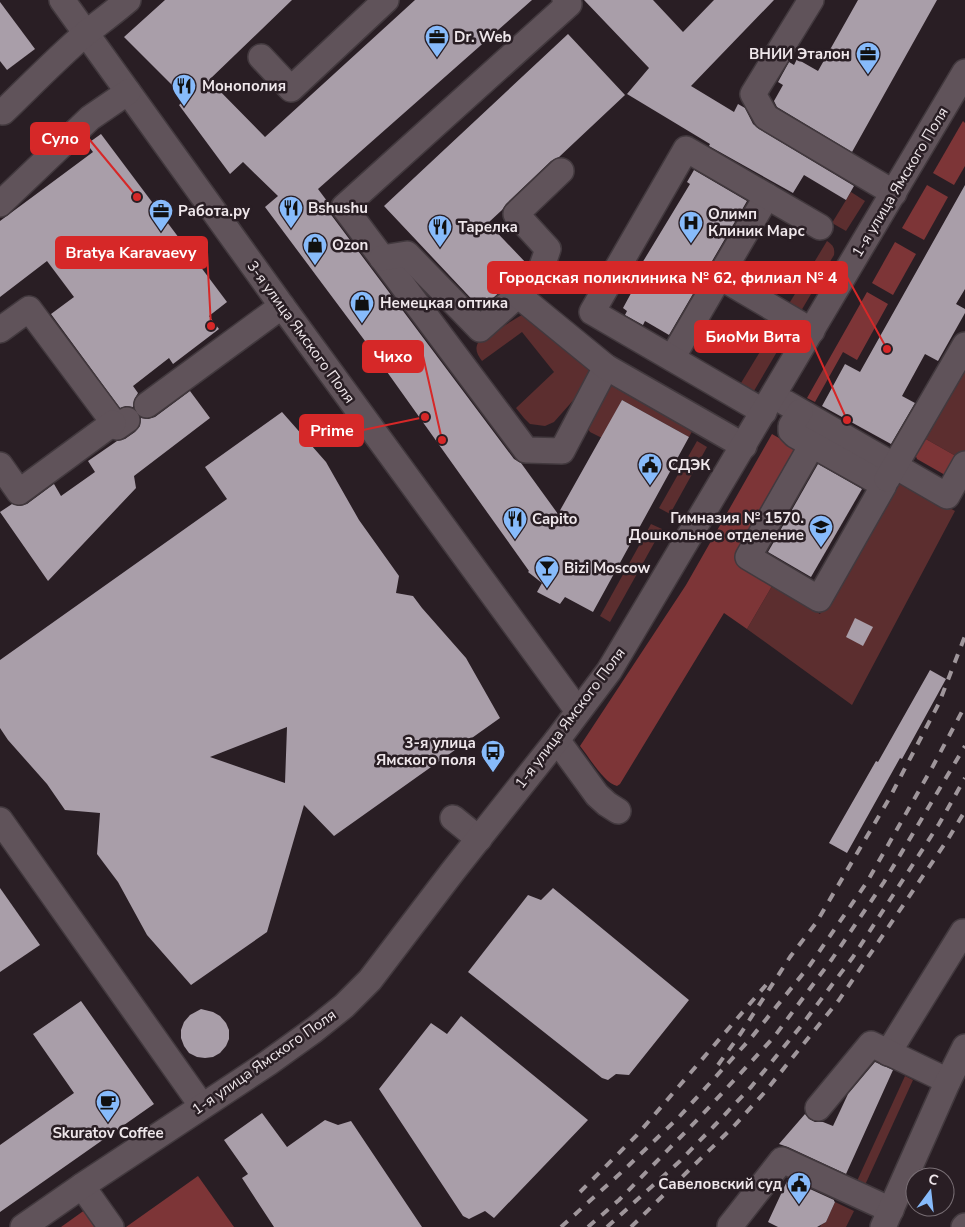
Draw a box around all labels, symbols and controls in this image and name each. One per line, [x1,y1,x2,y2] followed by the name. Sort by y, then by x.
[424,24,450,58] office icon: Dr. Web
[454,27,512,47] place label: Dr. Web
[855,41,881,75] office icon: ВНИИ Эталон
[749,44,850,64] place label: ВНИИ Эталон
[171,73,197,107] restaurant icon: Монополия
[202,76,286,96] place label: Монополия
[847,103,953,261] street label: 1-я улица Ямского Поля
[31,123,89,154] callout: Суло
[41,128,79,150] text: Суло
[278,195,304,229] restaurant icon: Bshushu
[148,198,174,232] office icon: Работа.ру
[308,198,368,218] place label: Bshushu
[178,201,251,221] place label: Работа.ру
[708,204,805,241] place label: Олимп Клиник Марс
[678,210,704,244] hospital icon: Олимп Клиник Марс
[427,214,453,248] restaurant icon: Тарелка
[458,217,518,237] place label: Тарелка
[302,232,328,266] shop icon: Ozon
[332,235,368,255] place label: Ozon
[56,237,207,268] callout: Bratya Karavaevy
[66,242,197,264] text: Bratya Karavaevy
[242,257,360,407] street label: 3-я улица Ямского Поля
[488,262,847,293] callout: Городская поликлиника № 62, филиал № 4
[499,267,838,289] text: Городская поликлиника № 62, филиал № 4
[349,290,375,324] shop icon: Немецкая оптика
[380,293,508,313] place label: Немецкая оптика
[695,321,810,352] callout: БиоМи Вита
[706,326,800,348] text: БиоМи Вита
[363,341,423,372] callout: Чихо
[373,346,413,368] text: Чихо
[300,415,363,446] callout: Prime
[310,420,354,442] text: Prime
[637,452,663,486] public building icon: СДЭК
[668,455,711,475] place label: СДЭК
[502,506,528,540] restaurant icon: Capito
[629,508,804,545] place label: Гимназия № 1570. Дошкольное отделение
[532,509,578,529] place label: Capito
[808,514,834,548] school or university icon: Гимназия № 1570. Дошкольное отделение
[534,555,560,589] bar icon: Bizi Moscow
[564,558,651,578] place label: Bizi Moscow
[510,643,630,793] street label: 1-я улица Ямского Поля
[376,733,476,770] place label: 3-я улица Ямского поля
[480,739,506,773] bus stop icon: 3-я улица Ямского поля
[188,1005,340,1119] street label: 1-я улица Ямского Поля
[95,1089,121,1123] cafe icon: Skuratov Coffee
[52,1123,164,1143] place label: Skuratov Coffee
[905,1167,955,1217] north arrow
[926,1170,941,1190] text: С
[786,1171,812,1205] public building icon: Савеловский cуд
[658,1174,782,1194] place label: Савеловский cуд

